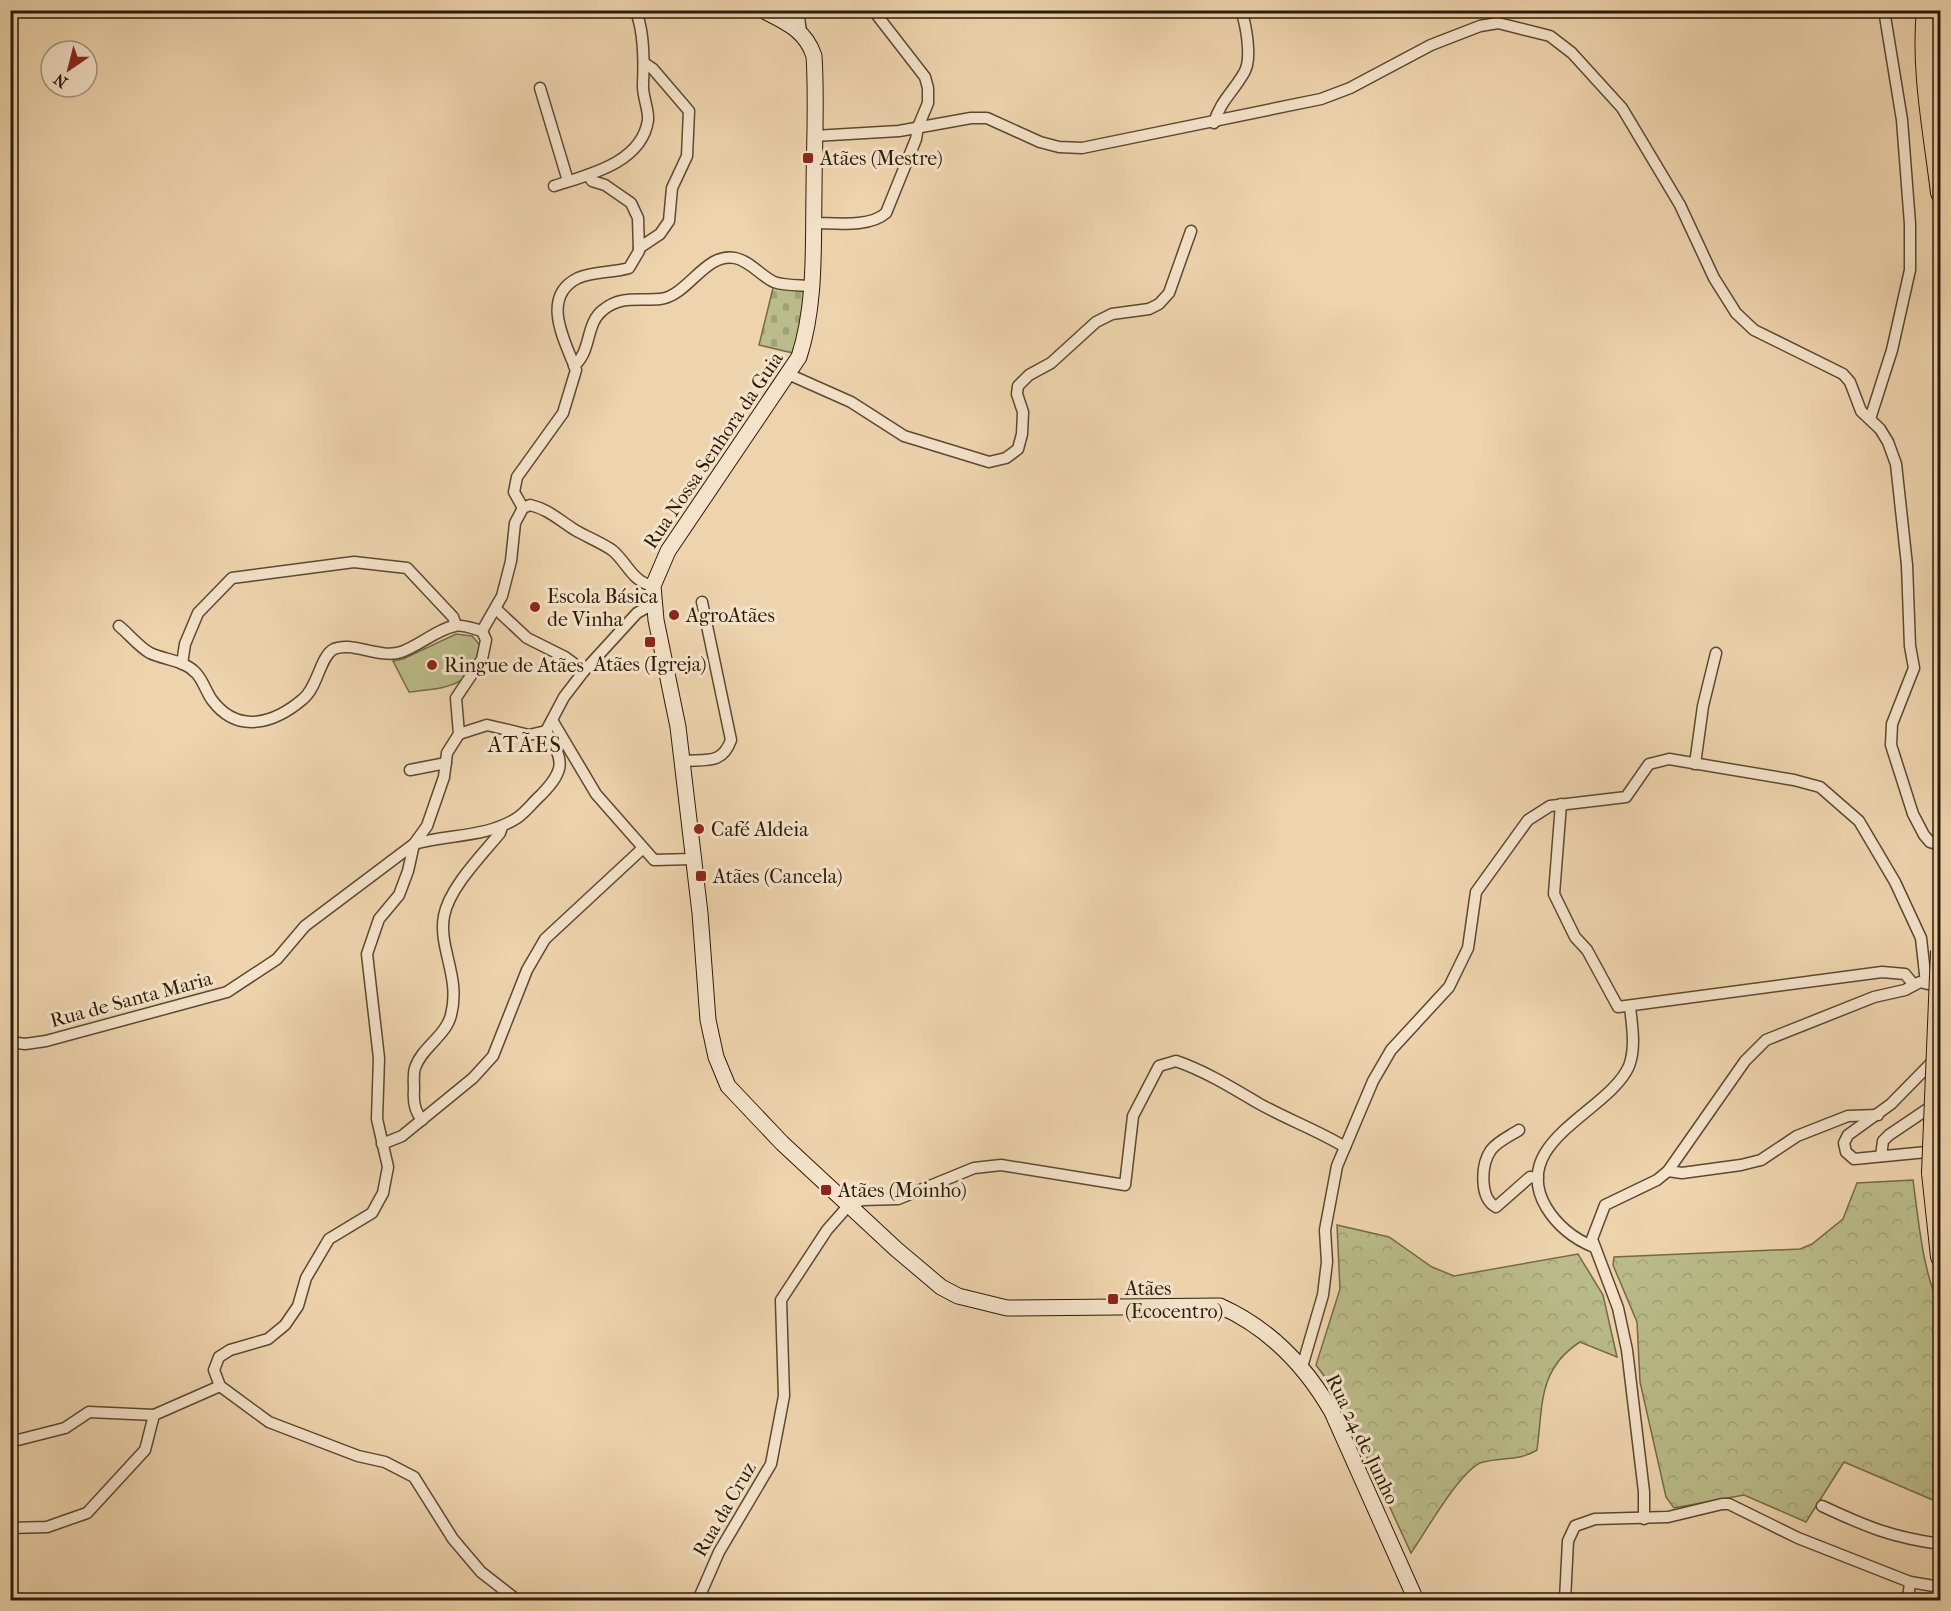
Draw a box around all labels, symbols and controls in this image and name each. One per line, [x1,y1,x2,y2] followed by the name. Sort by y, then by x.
[39,39,99,99] north arrow
[50,69,71,92] text: N
[819,147,943,170] place label: Atães (Mestre)
[801,151,815,165] marker: Atães (Mestre)
[639,347,788,553] street label: Rua Nossa Senhora da Guia
[547,585,659,631] place label: Escola Básica de Vinha
[528,600,542,614] marker: Escola Básica de Vinha
[685,604,775,627] place label: AgroAtães
[667,608,681,622] marker: AgroAtães
[643,635,657,649] marker: Atães (Igreja)
[592,653,707,676] place label: Atães (Igreja)
[444,654,584,677] place label: Ringue de Atães
[425,658,439,672] marker: Ringue de Atães
[487,731,562,758] district label: ATÃES
[711,818,809,841] place label: Café Aldeia
[692,822,706,836] marker: Café Aldeia
[712,865,843,888] place label: Atães (Cancela)
[694,869,708,883] marker: Atães (Cancela)
[47,967,216,1032] street label: Rua de Santa Maria
[837,1179,967,1202] place label: Atães (Moinho)
[819,1183,833,1197] marker: Atães (Moinho)
[1124,1277,1223,1323] place label: Atães (Ecocentro)
[1106,1292,1120,1306] marker: Atães (Ecocentro)
[1321,1370,1404,1508] street label: Rua 24 de Junho
[688,1458,761,1561] street label: Rua da Cruz

